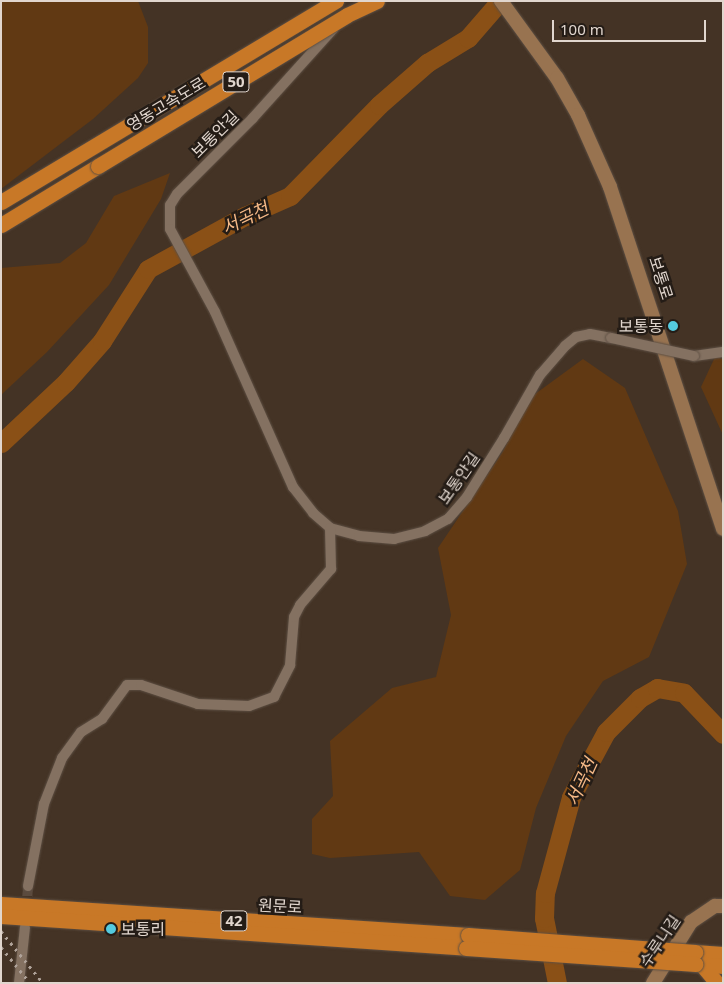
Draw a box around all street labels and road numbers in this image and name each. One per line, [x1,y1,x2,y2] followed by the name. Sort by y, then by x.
[222,70,250,94] road number: 50
[123,73,209,135] street label: 영동고속도로
[187,106,243,162] street label: 보통안길
[645,254,677,302] street label: 보통로
[434,448,484,508] street label: 보통안길
[257,895,303,917] street label: 원문로
[220,908,248,934] road number: 42
[636,911,684,971] street label: 수루니길

